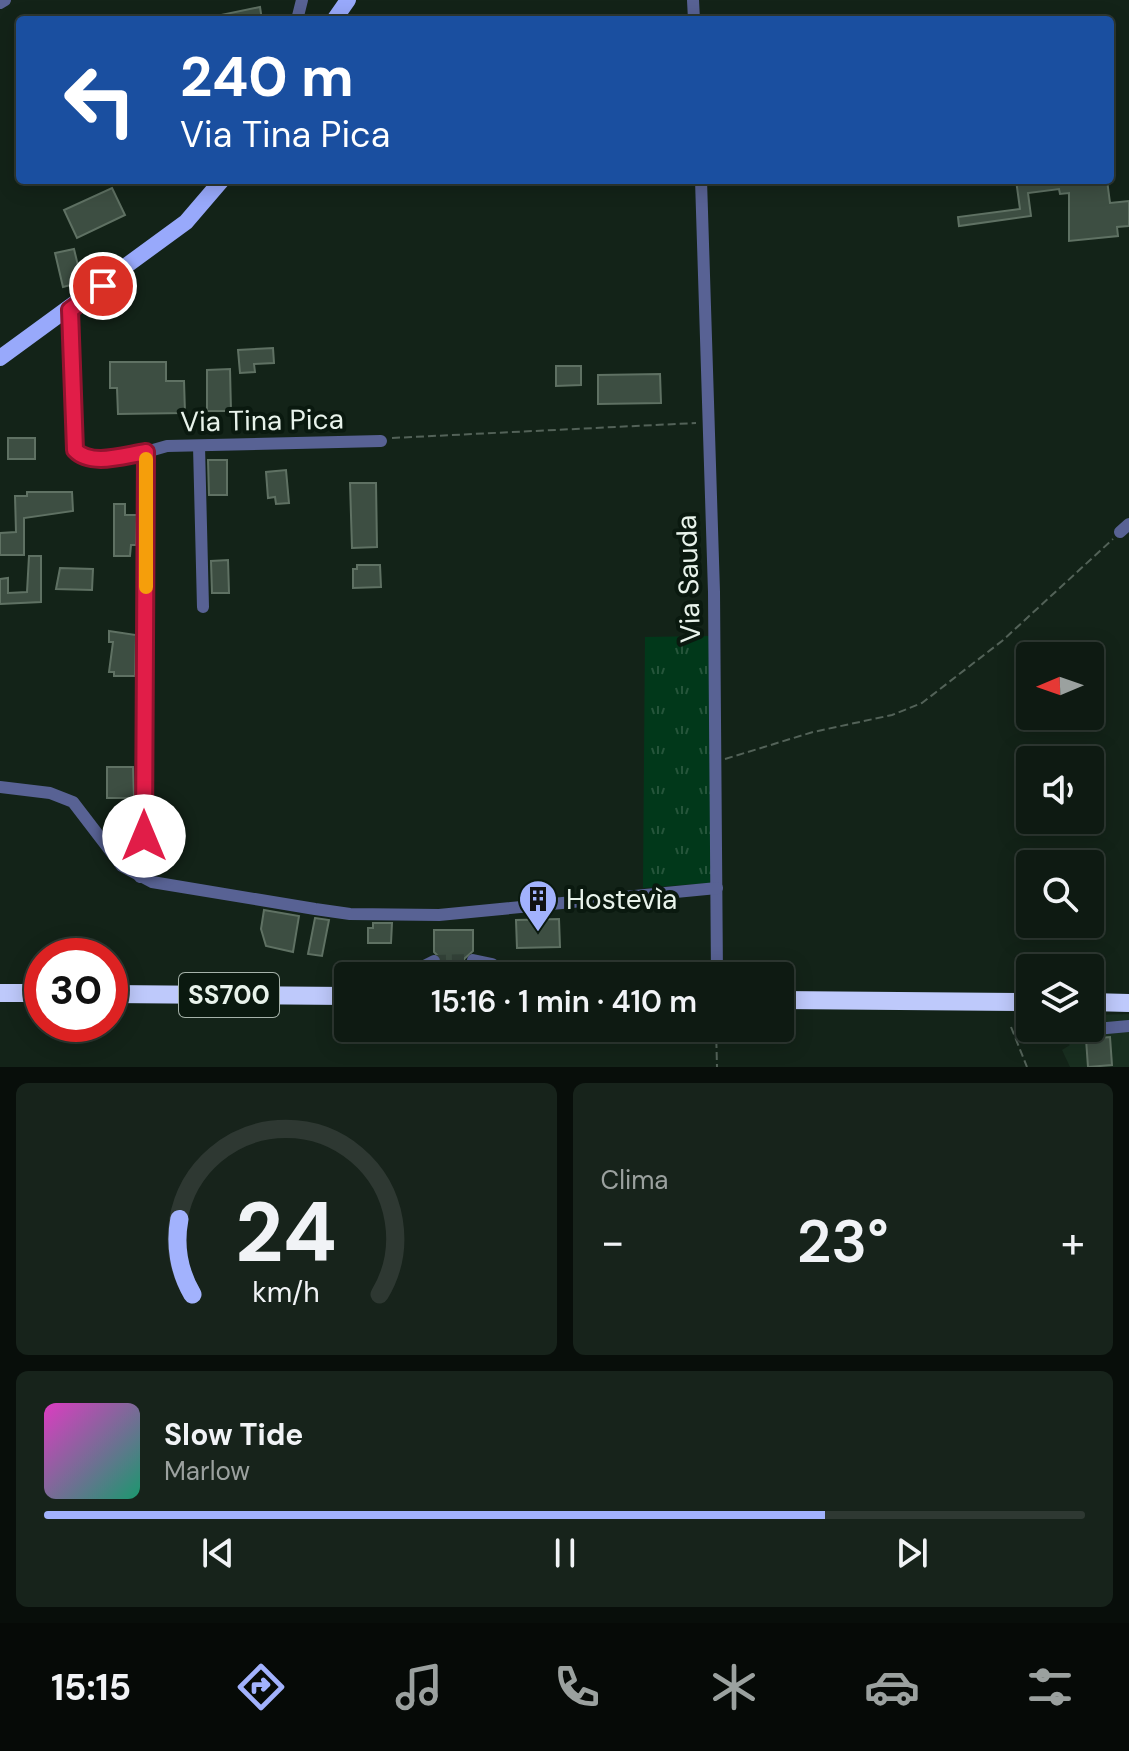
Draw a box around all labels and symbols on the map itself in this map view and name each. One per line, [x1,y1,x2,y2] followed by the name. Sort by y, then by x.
[69,252,137,320] pin
[180,401,344,440] street label: Via Tina Pica
[668,514,709,644] street label: Via Sauda
[1016,642,1104,730] north arrow
[102,794,186,878] position arrow
[517,878,559,933] building icon: Hostevìa
[566,881,677,918] place label: Hostevìa
[24,938,128,1042] speed limit sign: 30
[179,973,279,1017] road number: SS700

